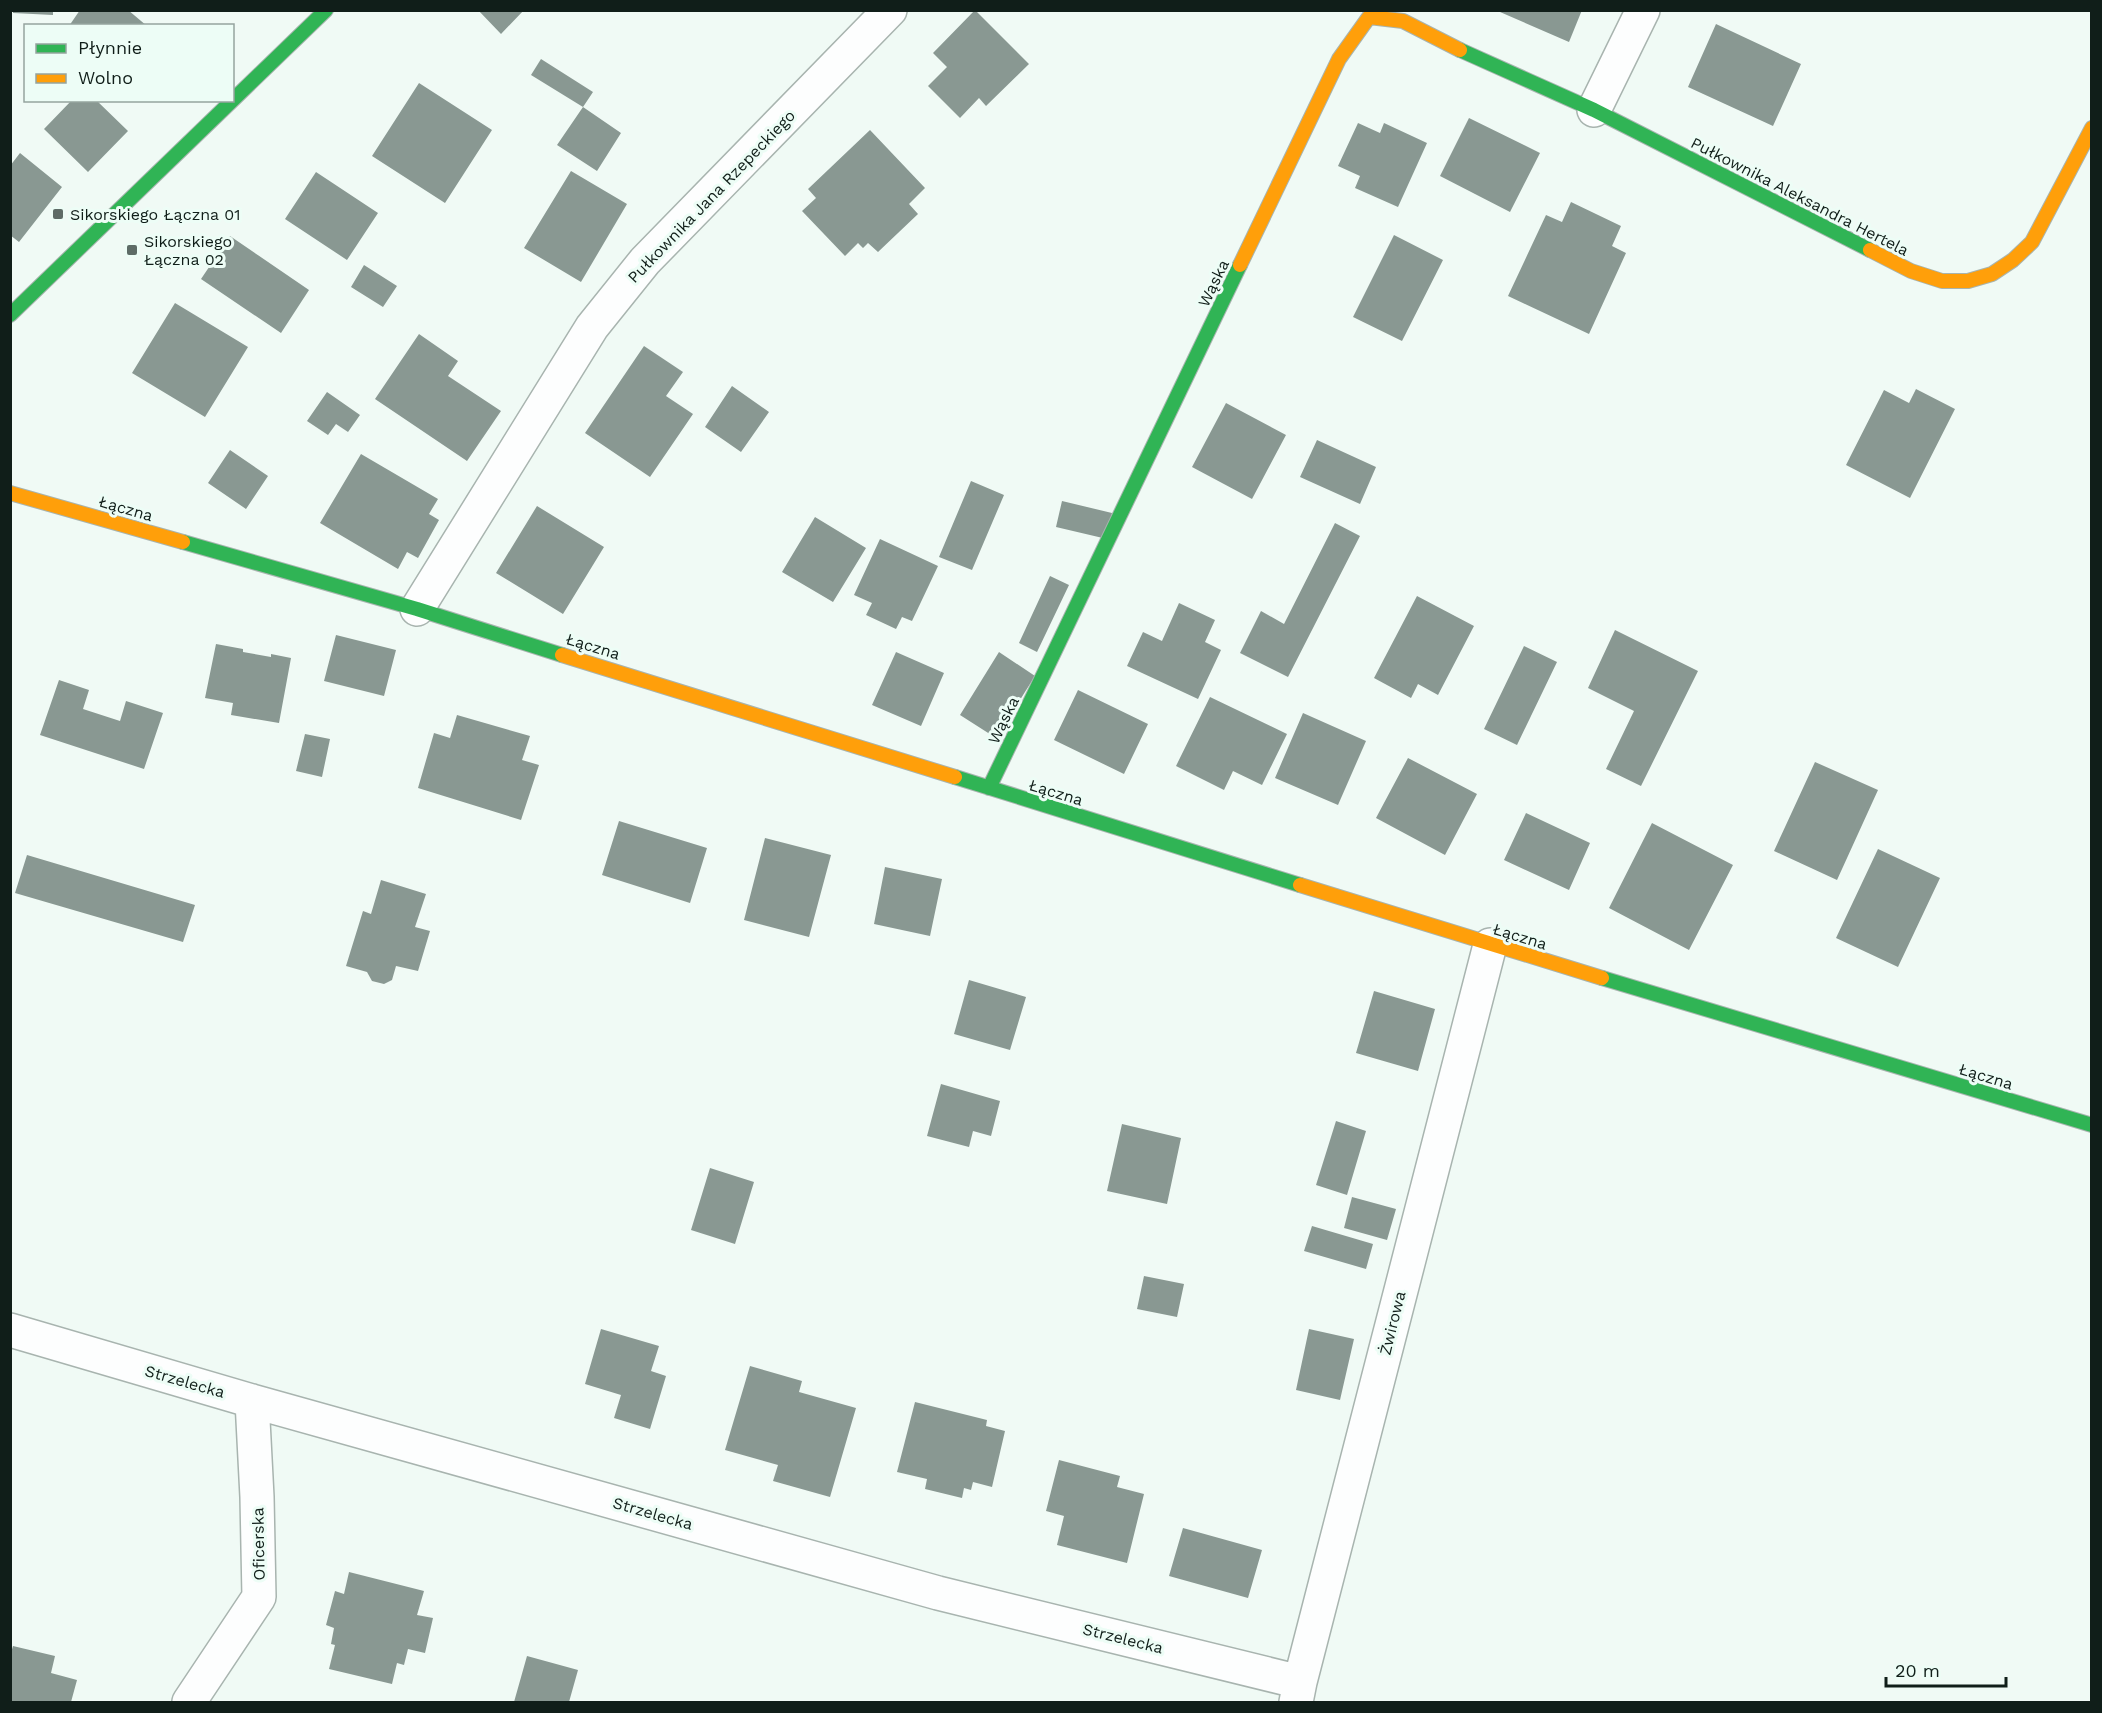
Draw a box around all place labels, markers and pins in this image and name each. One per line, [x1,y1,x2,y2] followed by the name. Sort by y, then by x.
[70,205,240,224] place label: Sikorskiego Łączna 01
[51,207,65,221] marker: Sikorskiego Łączna 01
[144,232,232,269] place label: Sikorskiego Łączna 02
[125,243,139,257] marker: Sikorskiego Łączna 02

